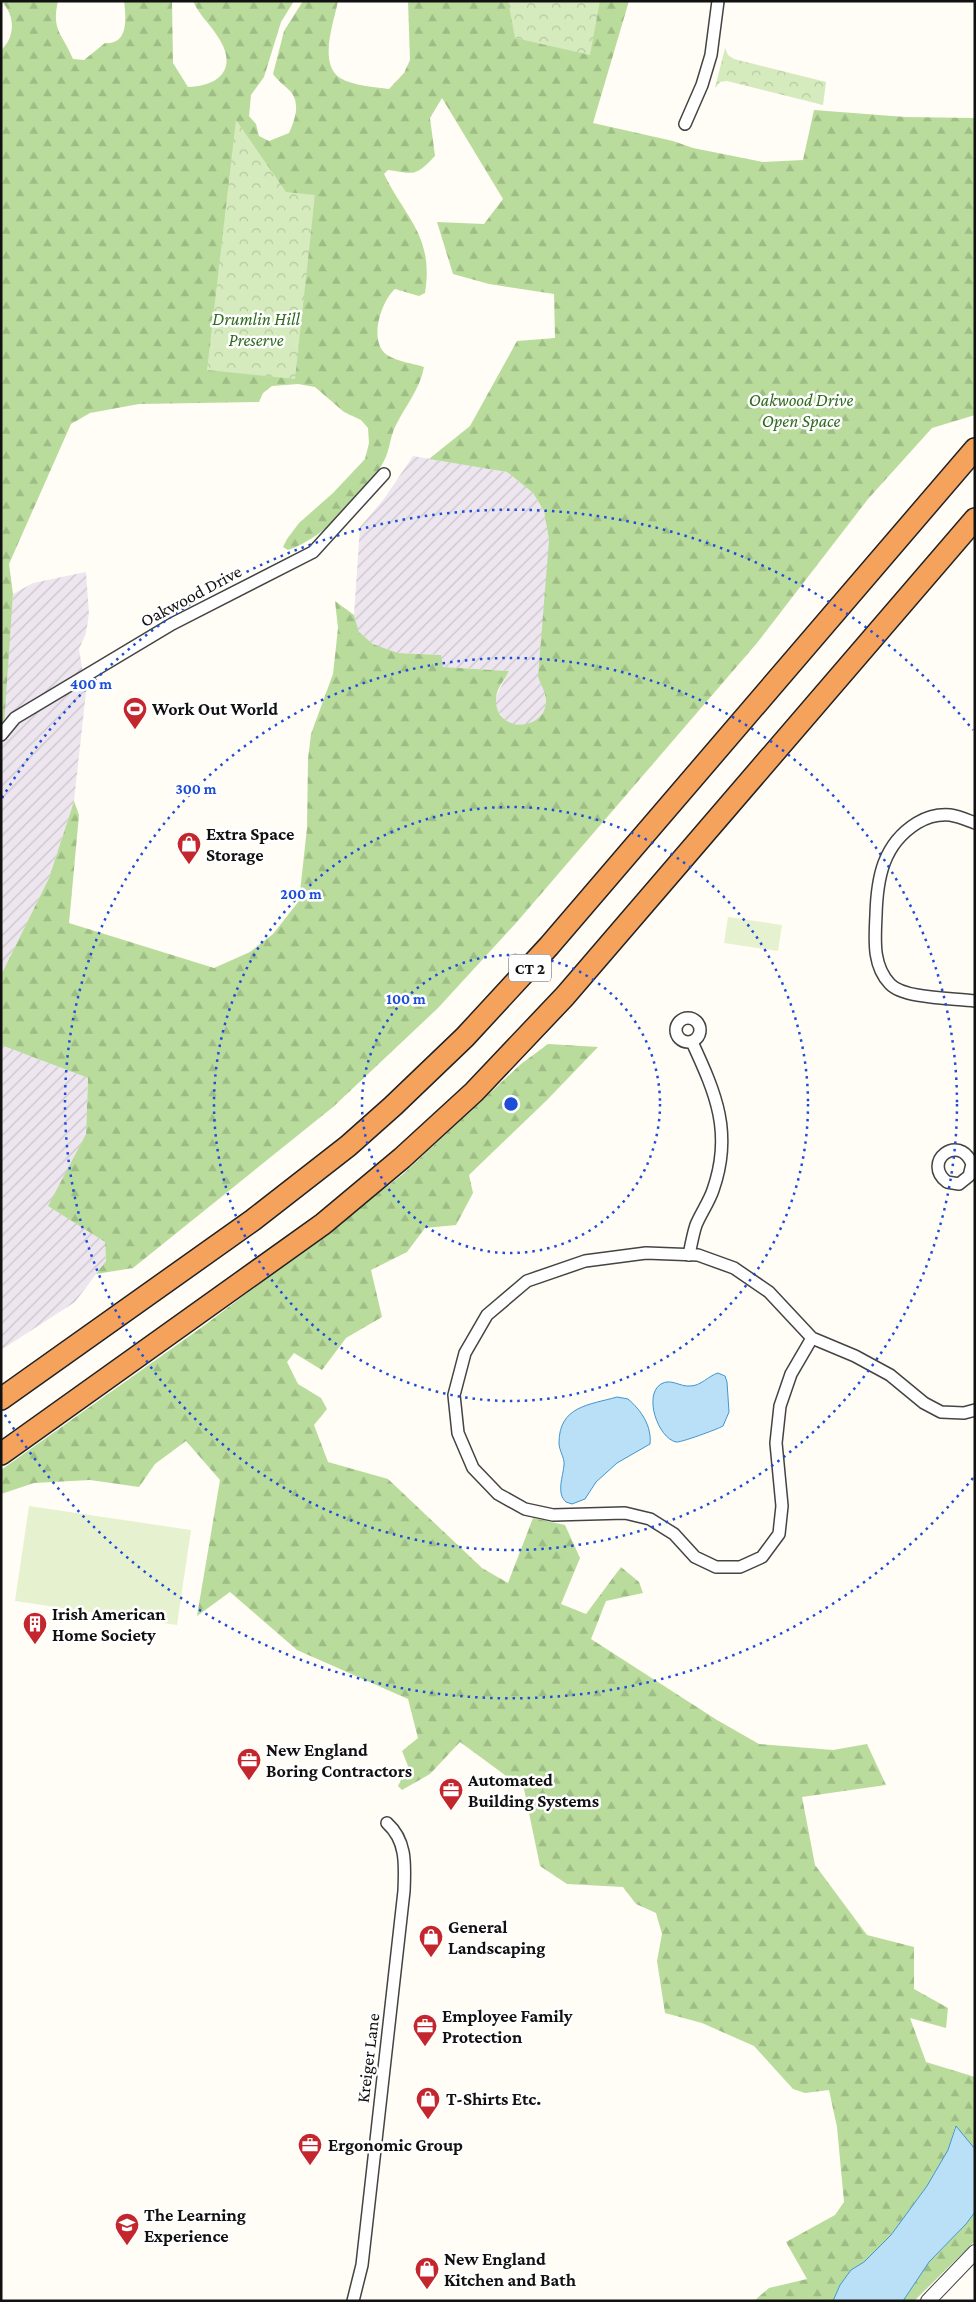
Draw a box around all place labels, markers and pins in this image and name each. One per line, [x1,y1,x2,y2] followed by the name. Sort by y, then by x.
[122,696,148,730] sports icon: Work Out World
[151,699,278,719] place label: Work Out World
[206,824,294,865] place label: Extra Space Storage
[176,831,202,865] shop icon: Extra Space Storage
[502,1095,520,1113] centre of rings
[52,1604,166,1645] place label: Irish American Home Society
[22,1611,48,1645] building icon: Irish American Home Society
[266,1740,412,1781] place label: New England Boring Contractors
[236,1747,262,1781] office icon: New England Boring Contractors
[467,1770,599,1811] place label: Automated Building Systems
[438,1777,464,1811] office icon: Automated Building Systems
[448,1917,545,1958] place label: General Landscaping
[418,1924,444,1958] shop icon: General Landscaping
[442,2006,573,2047] place label: Employee Family Protection
[412,2013,438,2047] office icon: Employee Family Protection
[415,2086,441,2120] shop icon: T-Shirts Etc.
[446,2089,541,2109] place label: T-Shirts Etc.
[297,2132,323,2166] office icon: Ergonomic Group
[328,2135,463,2155] place label: Ergonomic Group
[144,2205,246,2246] place label: The Learning Experience
[114,2212,140,2246] school or university icon: The Learning Experience
[444,2249,577,2290] place label: New England Kitchen and Bath
[414,2256,440,2290] shop icon: New England Kitchen and Bath

